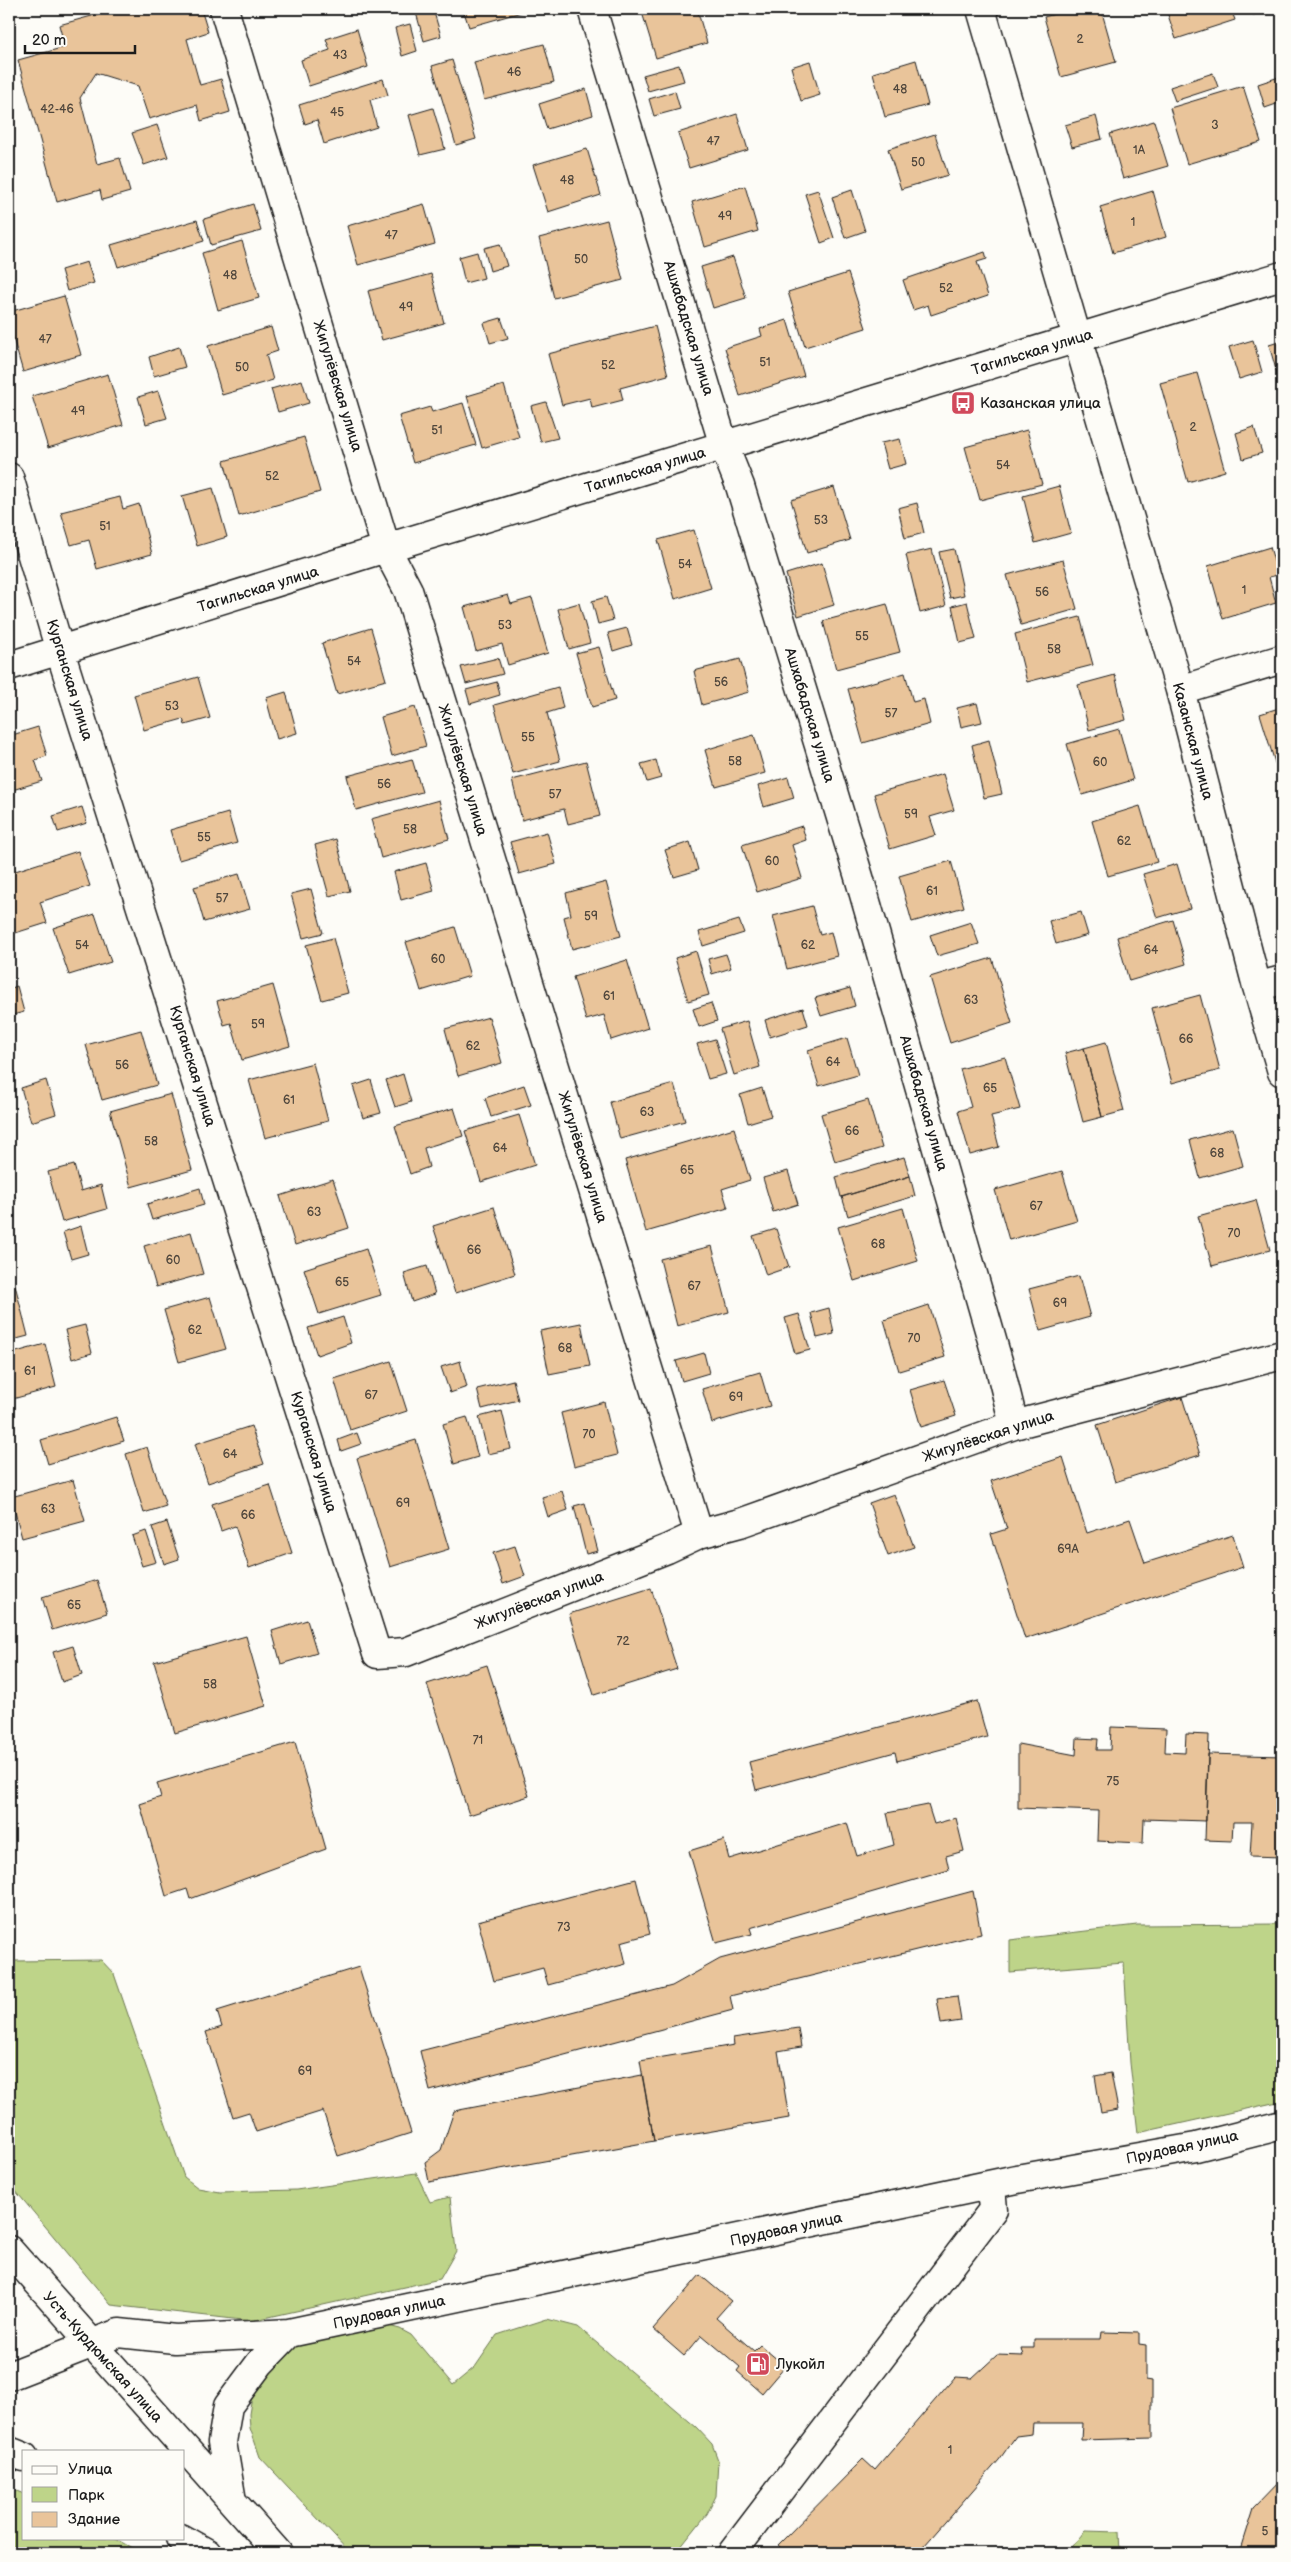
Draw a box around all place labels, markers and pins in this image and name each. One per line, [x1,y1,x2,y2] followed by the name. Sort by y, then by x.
[950,390,976,416] bus stop icon: Казанская улица
[980,394,1101,413] place label: Казанская улица
[745,2351,771,2377] fuel station icon: Лукойл
[775,2355,825,2374] place label: Лукойл

